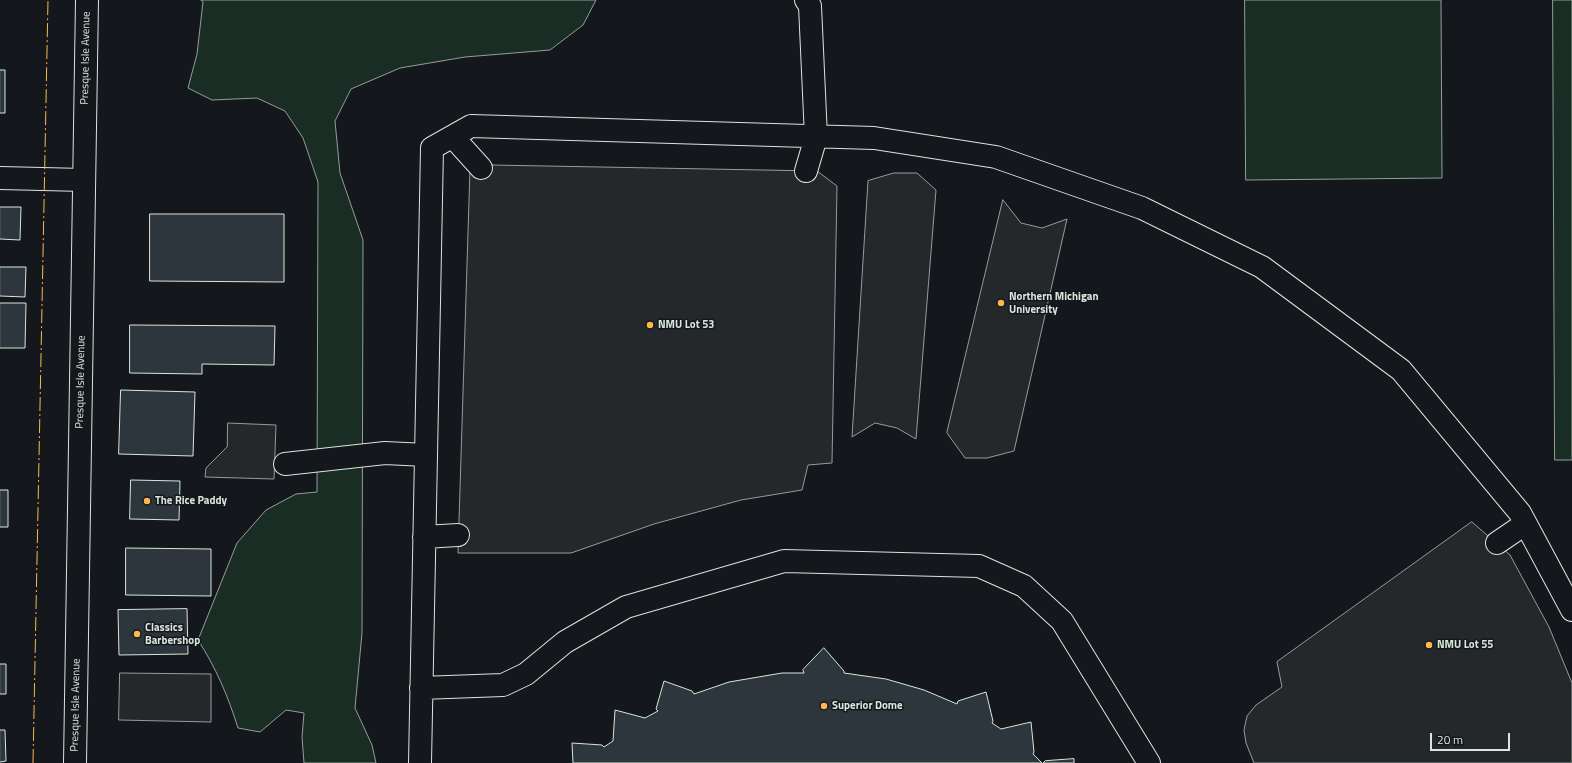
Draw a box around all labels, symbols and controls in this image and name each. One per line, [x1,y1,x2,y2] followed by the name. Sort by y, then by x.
[79,11,93,105] street label: Presque Isle Avenue
[1009,290,1098,316] place label: Northern Michigan University
[996,298,1006,308] marker: Northern Michigan University
[658,318,714,332] place label: NMU Lot 53
[645,320,655,330] marker: NMU Lot 53
[74,335,88,429] street label: Presque Isle Avenue
[155,494,227,508] place label: The Rice Paddy
[142,496,152,506] marker: The Rice Paddy
[145,621,200,647] place label: Classics Barbershop
[132,629,142,639] marker: Classics Barbershop
[1437,638,1493,652] place label: NMU Lot 55
[1424,640,1434,650] marker: NMU Lot 55
[69,658,83,752] street label: Presque Isle Avenue
[832,699,903,713] place label: Superior Dome
[819,701,829,711] marker: Superior Dome
[1432,725,1512,751] scale bar
[1437,730,1463,749] text: 20 m

